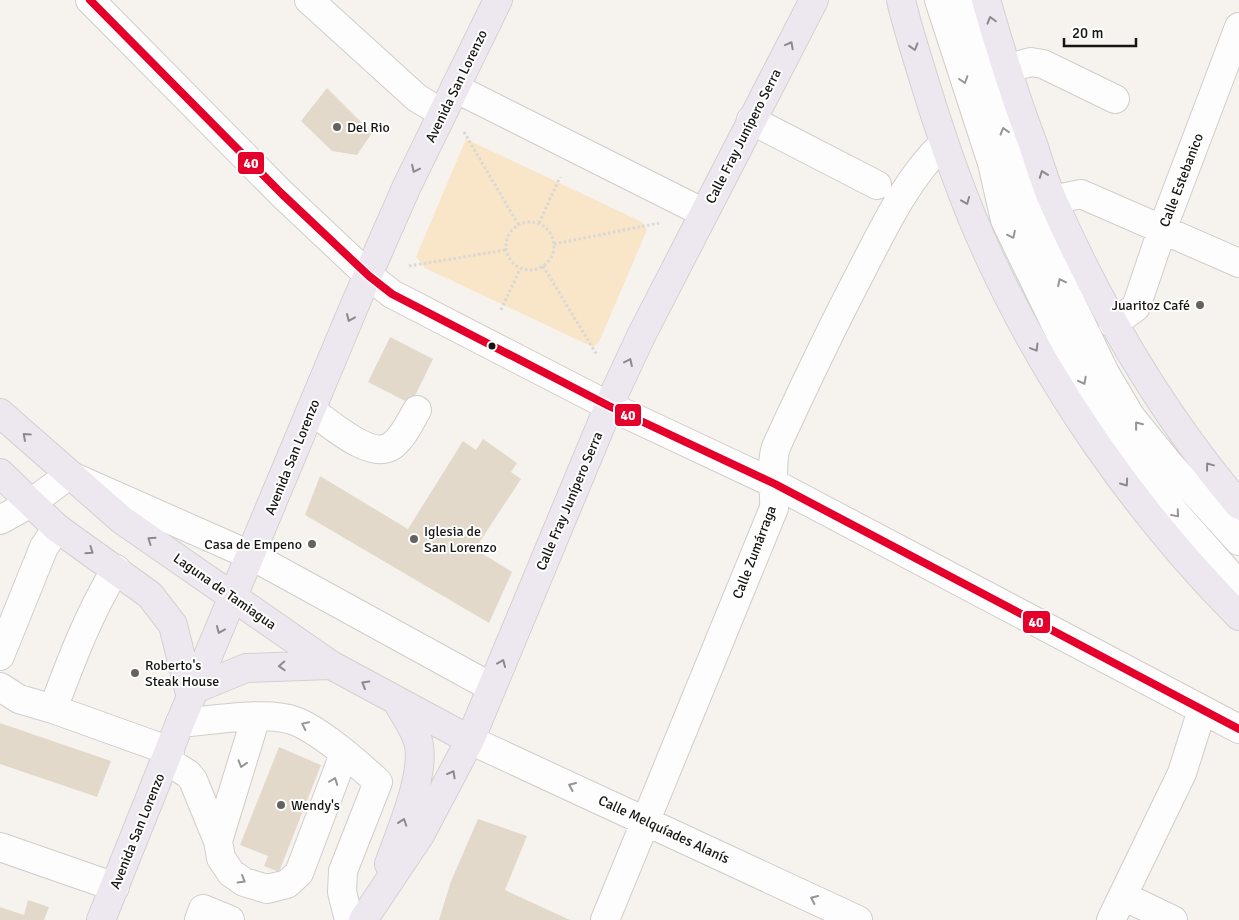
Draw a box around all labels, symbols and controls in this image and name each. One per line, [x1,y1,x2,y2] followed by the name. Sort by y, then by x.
[1064,15,1136,47] scale bar
[987,16,997,25] one-way arrow
[1072,24,1103,42] text: 20 m
[422,27,491,145] street label: Avenida San Lorenzo
[784,41,794,50] one-way arrow
[909,42,919,51] one-way arrow
[702,66,785,207] street label: Calle Fray Junípero Serra
[959,75,969,84] one-way arrow
[347,119,390,136] place label: Del Rio
[331,121,343,133] marker: Del Rio
[1000,127,1010,136] one-way arrow
[1156,131,1207,229] street label: Calle Estebanico
[237,151,265,175] line badge: 40
[243,155,259,172] text: 40
[411,164,421,173] one-way arrow
[1039,170,1049,179] one-way arrow
[960,196,970,205] one-way arrow
[1006,230,1016,239] one-way arrow
[1057,279,1067,288] one-way arrow
[1112,297,1190,314] place label: Juaritoz Café
[1194,299,1206,311] marker: Juaritoz Café
[345,313,356,322] one-way arrow
[487,341,497,351] unlabelled marker
[1029,342,1039,351] one-way arrow
[623,358,633,367] one-way arrow
[1077,376,1087,385] one-way arrow
[262,397,323,518] street label: Avenida San Lorenzo
[614,403,642,427] line badge: 40
[620,407,636,424] text: 40
[1136,422,1144,431] one-way arrow
[532,429,606,573] street label: Calle Fray Junípero Serra
[22,433,31,442] one-way arrow
[1207,463,1215,472] one-way arrow
[1119,477,1128,487] one-way arrow
[729,503,780,601] street label: Calle Zumárraga
[1171,508,1180,517] one-way arrow
[424,523,497,556] place label: Iglesia de San Lorenzo
[408,533,420,545] marker: Iglesia de San Lorenzo
[204,536,302,553] place label: Casa de Empeno
[147,537,157,546] one-way arrow
[306,538,318,550] marker: Casa de Empeno
[84,545,94,554] one-way arrow
[170,550,279,633] street label: Laguna de Tamiagua
[1022,610,1051,634] line badge: 40
[1028,614,1044,631] text: 40
[216,625,227,634] one-way arrow
[145,657,219,690] place label: Roberto's Steak House
[496,659,506,667] one-way arrow
[278,660,286,671] one-way arrow
[129,667,141,679] marker: Roberto's Steak House
[362,680,371,690] one-way arrow
[301,721,310,732] one-way arrow
[238,759,248,767] one-way arrow
[445,770,455,779] one-way arrow
[107,771,168,892] street label: Avenida San Lorenzo
[328,777,338,786] one-way arrow
[568,782,577,793] one-way arrow
[596,792,732,867] street label: Calle Melquíades Alanís
[291,797,340,814] place label: Wendy's
[275,799,287,811] marker: Wendy's
[398,818,408,826] one-way arrow
[237,873,246,883] one-way arrow
[810,895,819,906] one-way arrow

